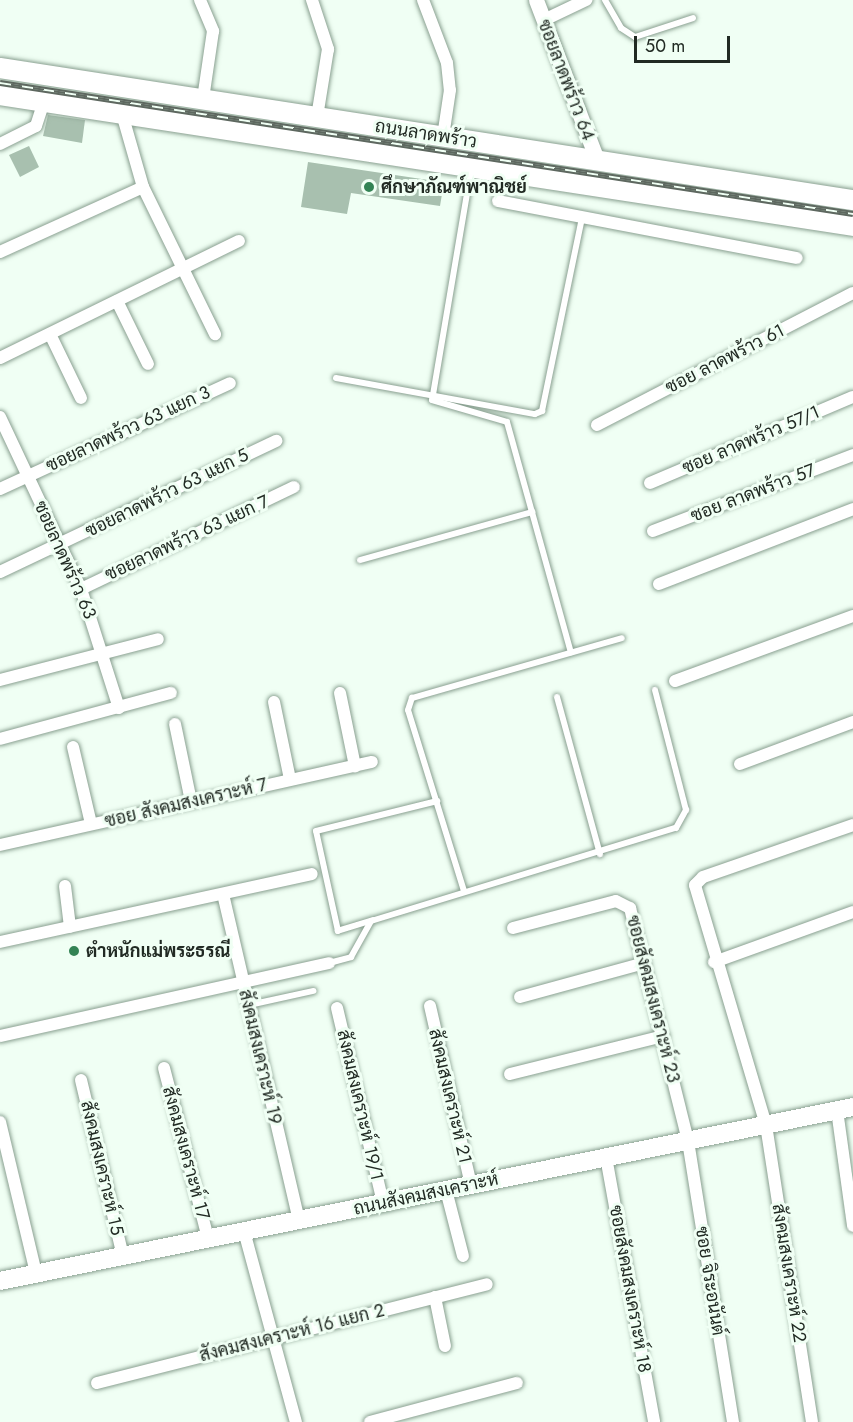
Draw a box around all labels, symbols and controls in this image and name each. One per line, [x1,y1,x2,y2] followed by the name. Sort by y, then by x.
[533,17,599,143] street label: ซอยลาดพร้าว 64
[637,24,733,62] scale bar
[645,33,685,59] text: 50 m
[374,115,478,153] street label: ถนนลาดพร้าว
[381,176,527,198] place label: ศึกษาภัณฑ์พาณิชย์
[362,180,376,194] marker: ศึกษาภัณฑ์พาณิชย์
[662,320,788,398] street label: ซอย ลาดพร้าว 61
[42,381,214,477] street label: ซอยลาดพร้าว 63 แยก 3
[679,401,823,479] street label: ซอย ลาดพร้าว 57/1
[82,444,252,542] street label: ซอยลาดพร้าว 63 แยก 5
[688,459,818,527] street label: ซอย ลาดพร้าว 57
[102,491,272,585] street label: ซอยลาดพร้าว 63 แยก 7
[29,498,101,622] street label: ซอยลาดพร้าว 63
[103,774,269,832] street label: ซอย สังคมสงเคราะห์ 7
[622,913,684,1085] street label: ซอยสังคมสงเคราะห์ 23
[86,940,230,962] place label: ตำหนักแม่พระธรณี
[67,944,81,958] marker: ตำหนักแม่พระธรณี
[234,987,286,1127] street label: สังคมสงเคราะห์ 19
[424,1026,476,1166] street label: สังคมสงเคราะห์ 21
[332,1028,388,1182] street label: สังคมสงเคราะห์ 19/1
[158,1084,214,1222] street label: สังคมสงเคราะห์ 17
[76,1098,128,1238] street label: สังคมสงเคราะห์ 15
[352,1168,500,1220] street label: ถนนสังคมสงเคราะห์
[767,1202,811,1344] street label: สังคมสงเคราะห์ 22
[605,1204,655,1374] street label: ซอยสังคมสงเคราะห์ 18
[691,1225,729,1337] street label: ซอย จิระอนันต์
[197,1300,387,1366] street label: สังคมสงเคราะห์ 16 แยก 2

